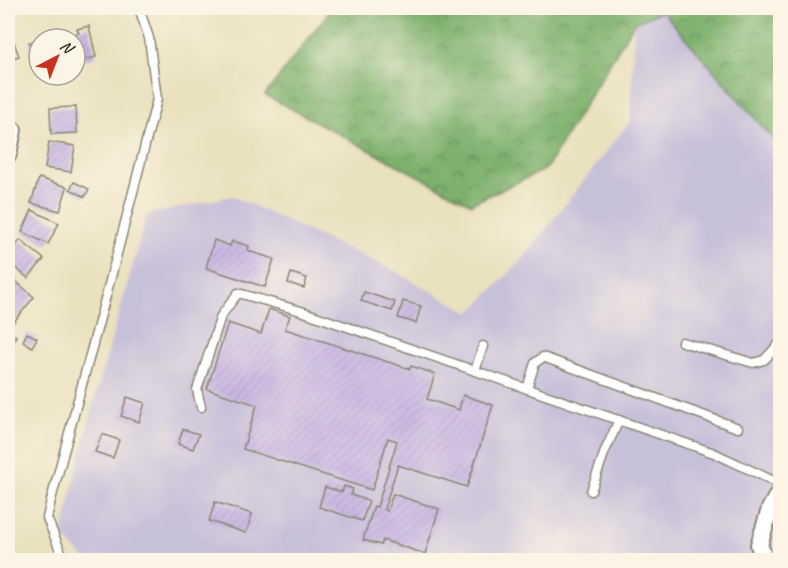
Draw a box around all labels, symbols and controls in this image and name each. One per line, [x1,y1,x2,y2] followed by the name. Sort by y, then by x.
[27,27,87,87] north arrow
[56,36,79,59] text: N

